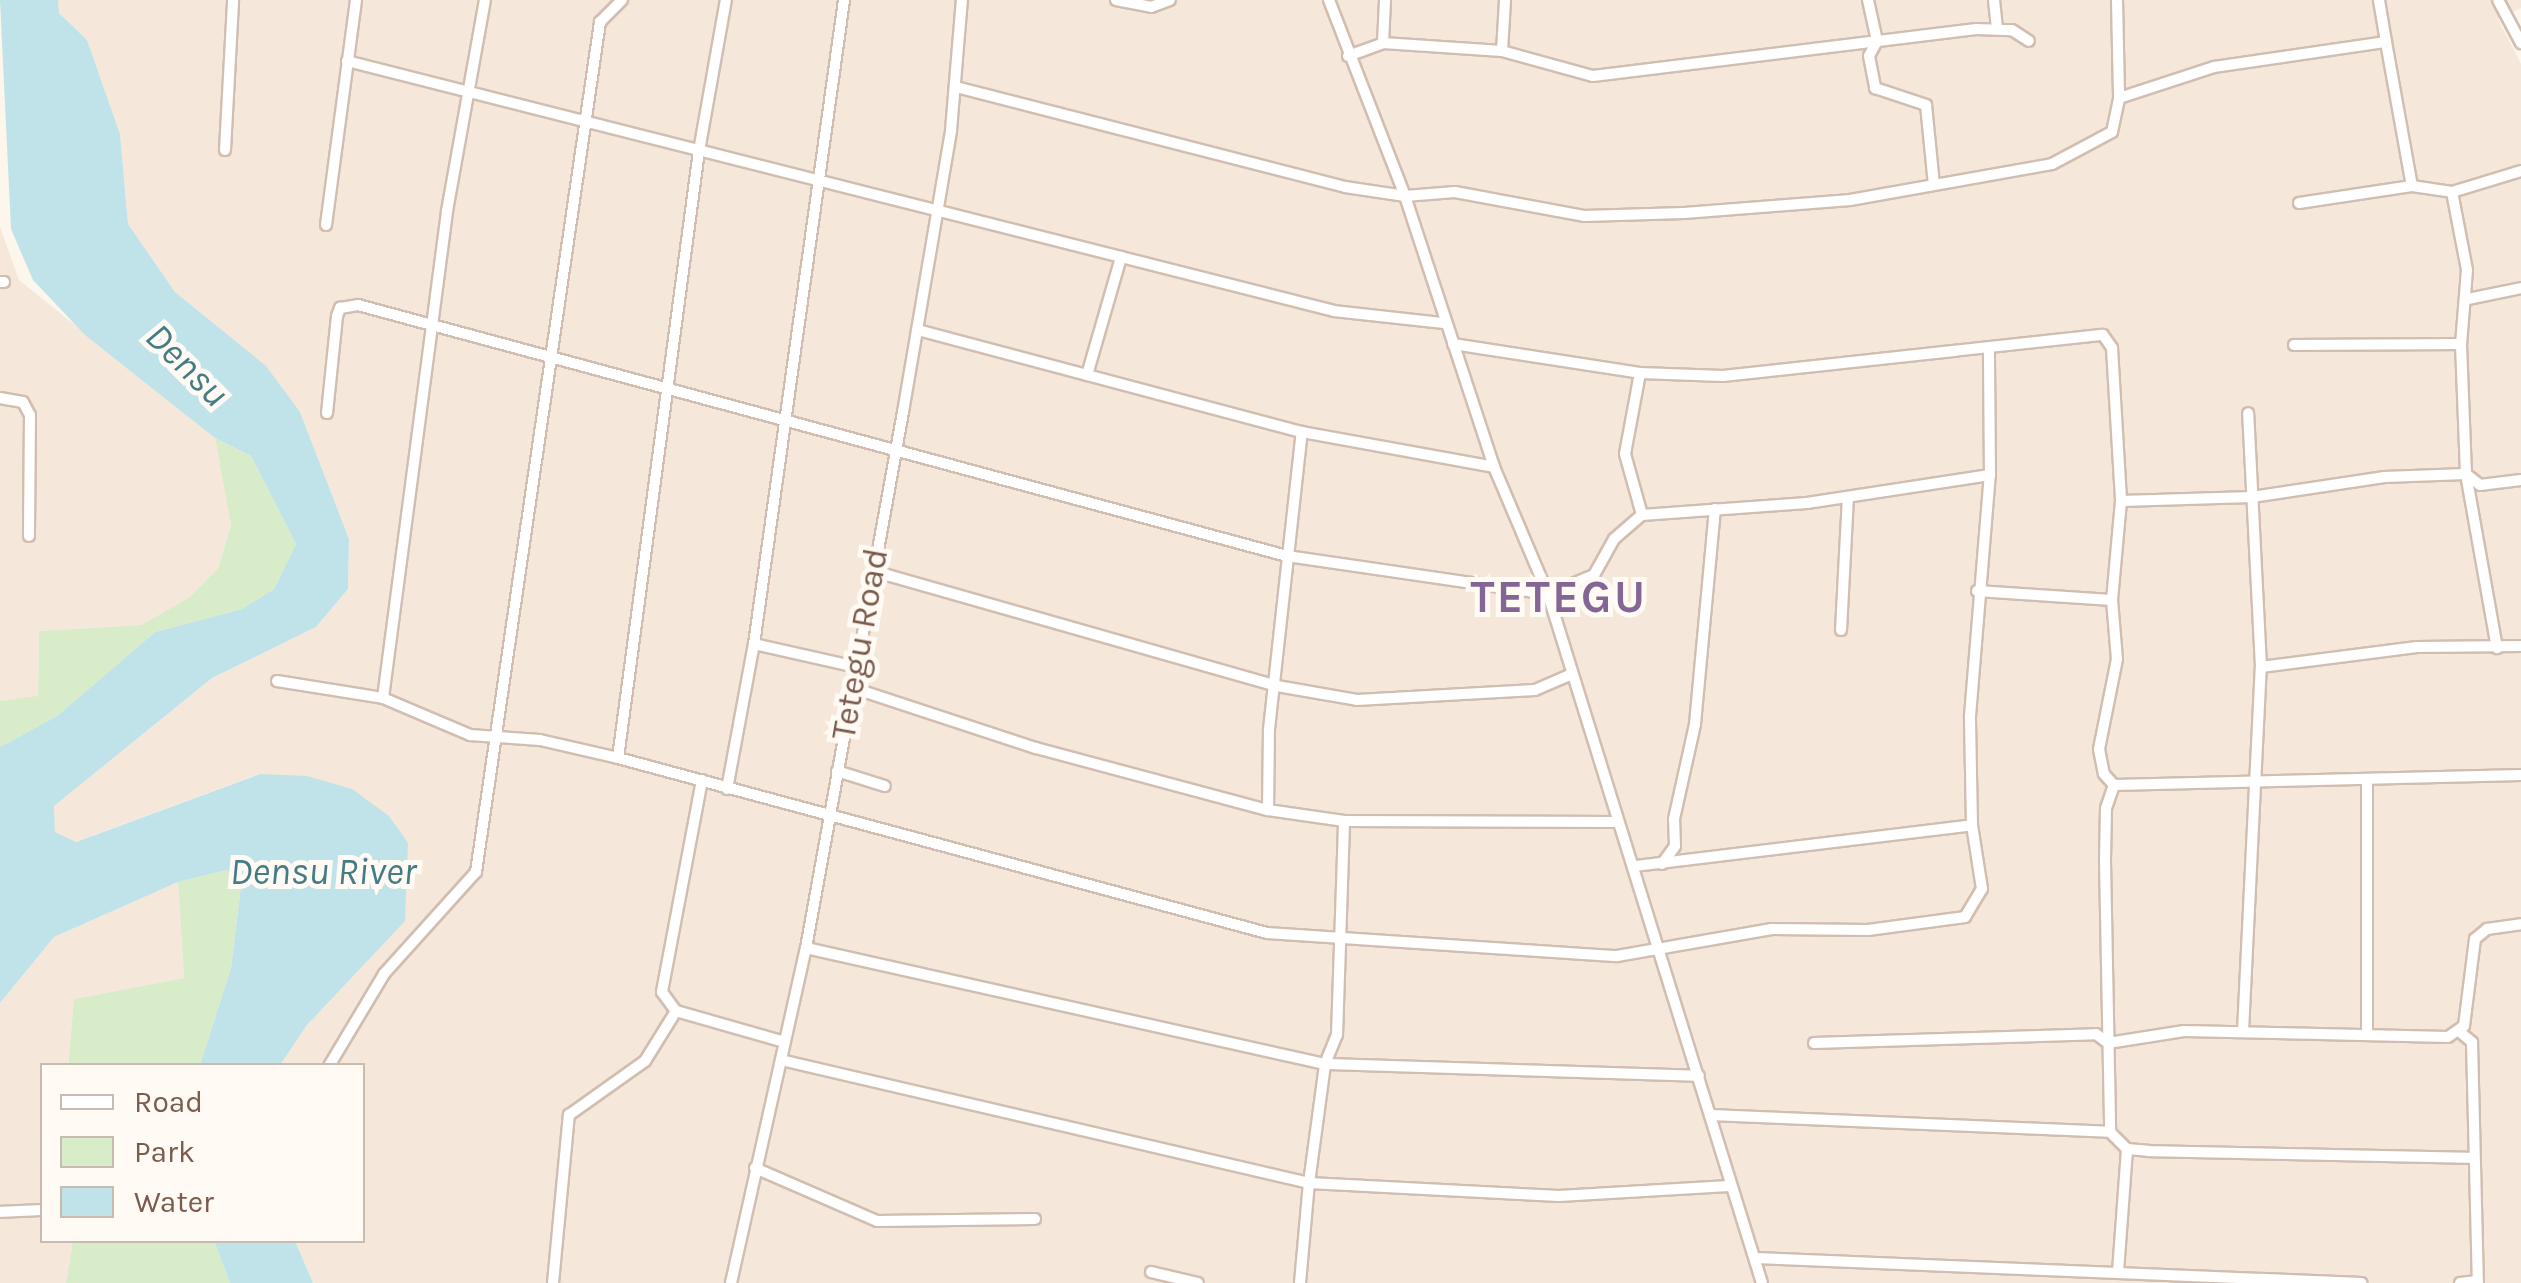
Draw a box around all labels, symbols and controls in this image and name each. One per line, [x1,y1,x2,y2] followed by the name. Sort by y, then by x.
[136,314,238,416] water label: Densu
[822,545,898,743] street label: Tetegu Road
[1470,571,1648,625] district label: TETEGU
[230,849,416,895] water label: Densu River
[40,1063,365,1243] legend
[134,1084,203,1120] text: Road
[134,1134,195,1170] text: Park
[134,1184,214,1220] text: Water

